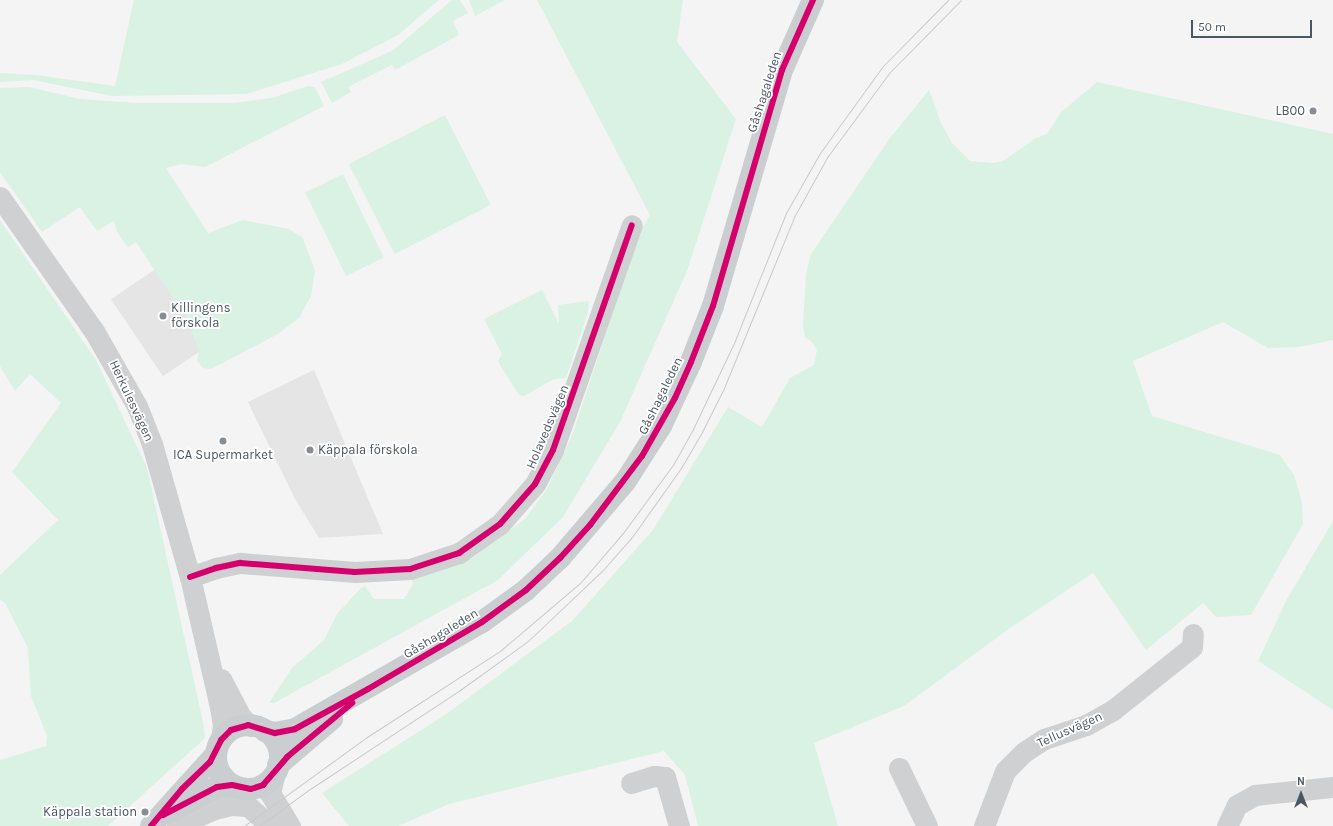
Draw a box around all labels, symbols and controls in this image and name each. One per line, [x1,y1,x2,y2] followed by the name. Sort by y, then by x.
[1193,12,1314,38] scale bar
[1198,20,1226,34] text: 50 m
[745,49,785,135] street label: Gåshagaleden
[1275,103,1305,119] place label: LB00
[1308,106,1318,116] marker: LB00
[171,301,230,332] place label: Killingens förskola
[158,311,168,321] marker: Killingens förskola
[635,355,687,437] street label: Gåshagaleden
[105,358,157,444] street label: Herkulesvägen
[523,383,573,471] street label: Holavedsvägen
[218,436,228,446] marker: ICA Supermarket
[318,442,418,458] place label: Käppala förskola
[305,445,315,455] marker: Käppala förskola
[173,447,273,463] place label: ICA Supermarket
[401,606,481,662] street label: Gåshagaleden
[1035,709,1105,751] street label: Tellusvägen
[1281,774,1321,814] north arrow
[1297,775,1305,788] text: N
[43,804,137,820] place label: Käppala station
[140,807,150,817] marker: Käppala station

